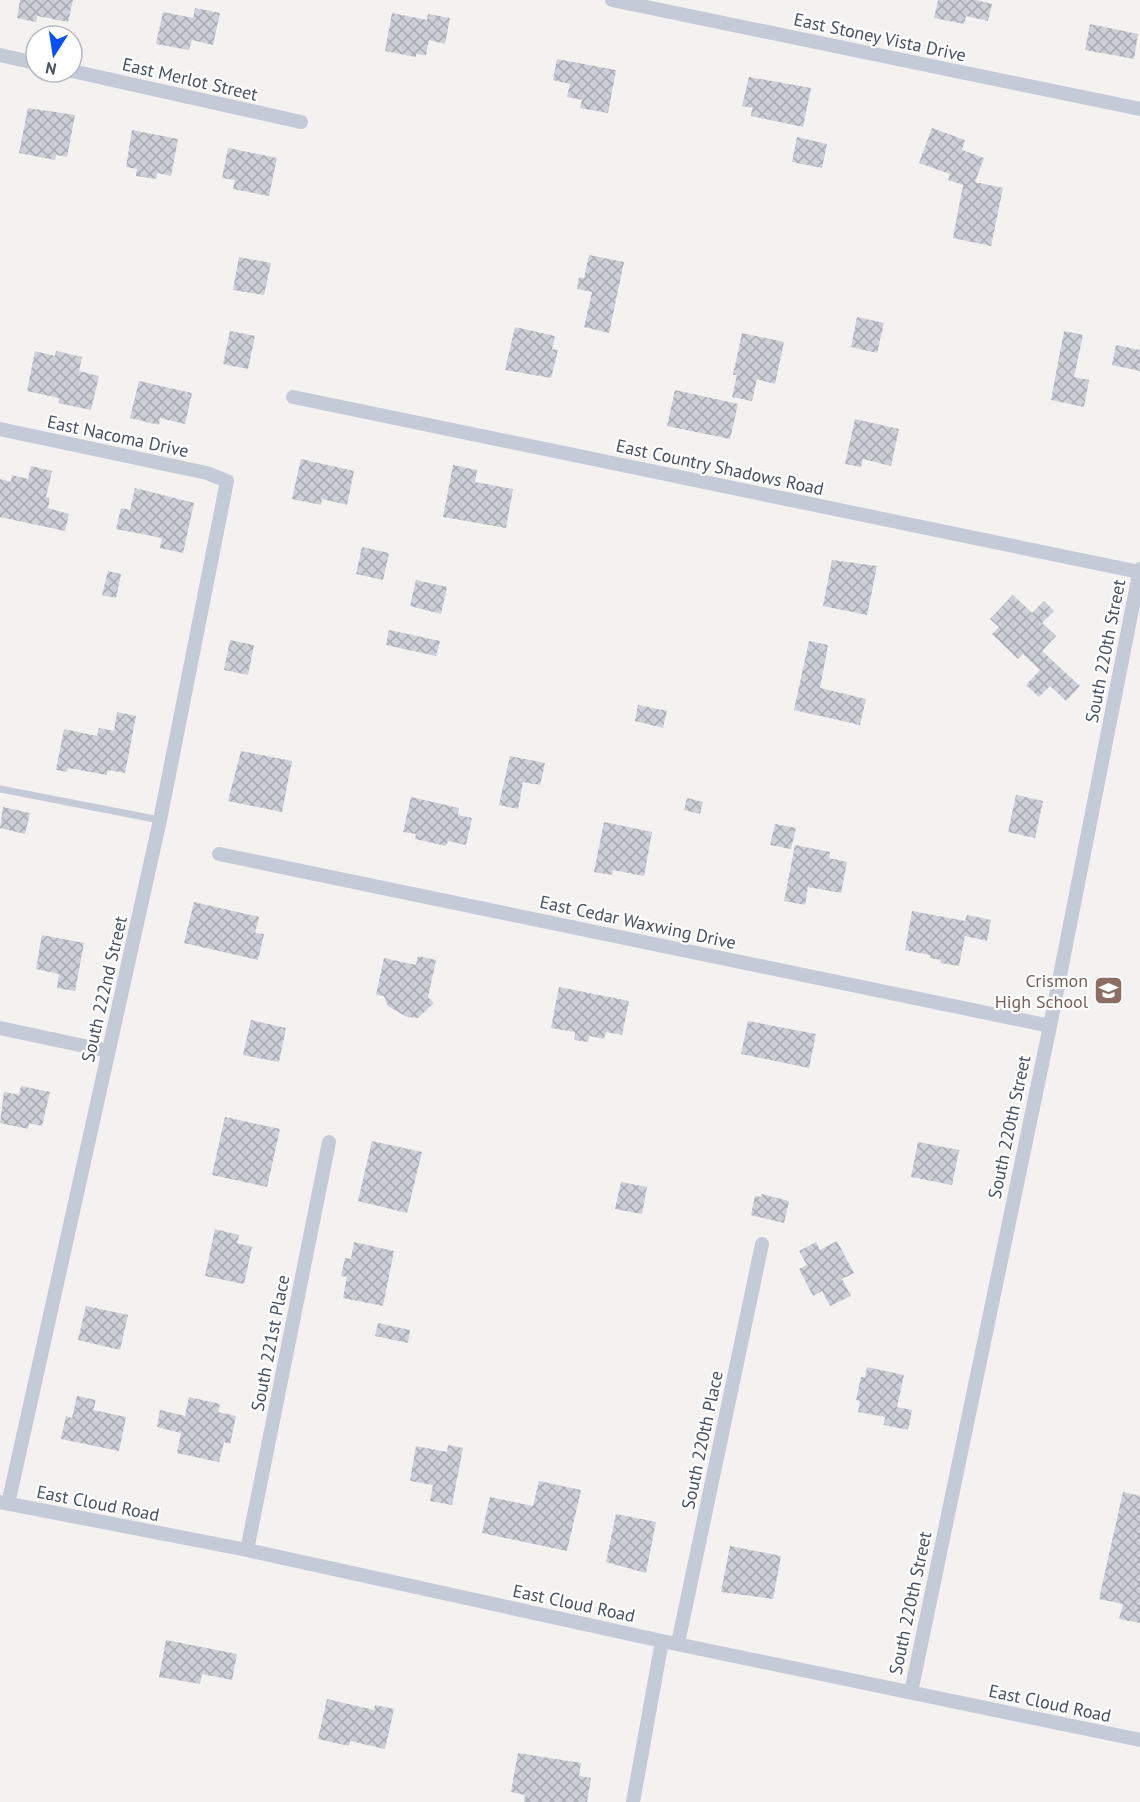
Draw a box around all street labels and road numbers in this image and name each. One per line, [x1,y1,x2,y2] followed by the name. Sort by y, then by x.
[792,7,968,67] street label: East Stoney Vista Drive
[120,52,260,106] street label: East Merlot Street
[45,410,191,462] street label: East Nacoma Drive
[614,434,826,500] street label: East Country Shadows Road
[1080,577,1130,725] street label: South 220th Street
[538,890,738,954] street label: East Cedar Waxwing Drive
[76,914,132,1064] street label: South 222nd Street
[983,1053,1035,1201] street label: South 220th Street
[245,1273,295,1413] street label: South 221st Place
[676,1369,728,1511] street label: South 220th Place
[35,1480,161,1526] street label: East Cloud Road
[884,1529,936,1677] street label: South 220th Street
[511,1579,637,1627] street label: East Cloud Road
[987,1679,1113,1727] street label: East Cloud Road

